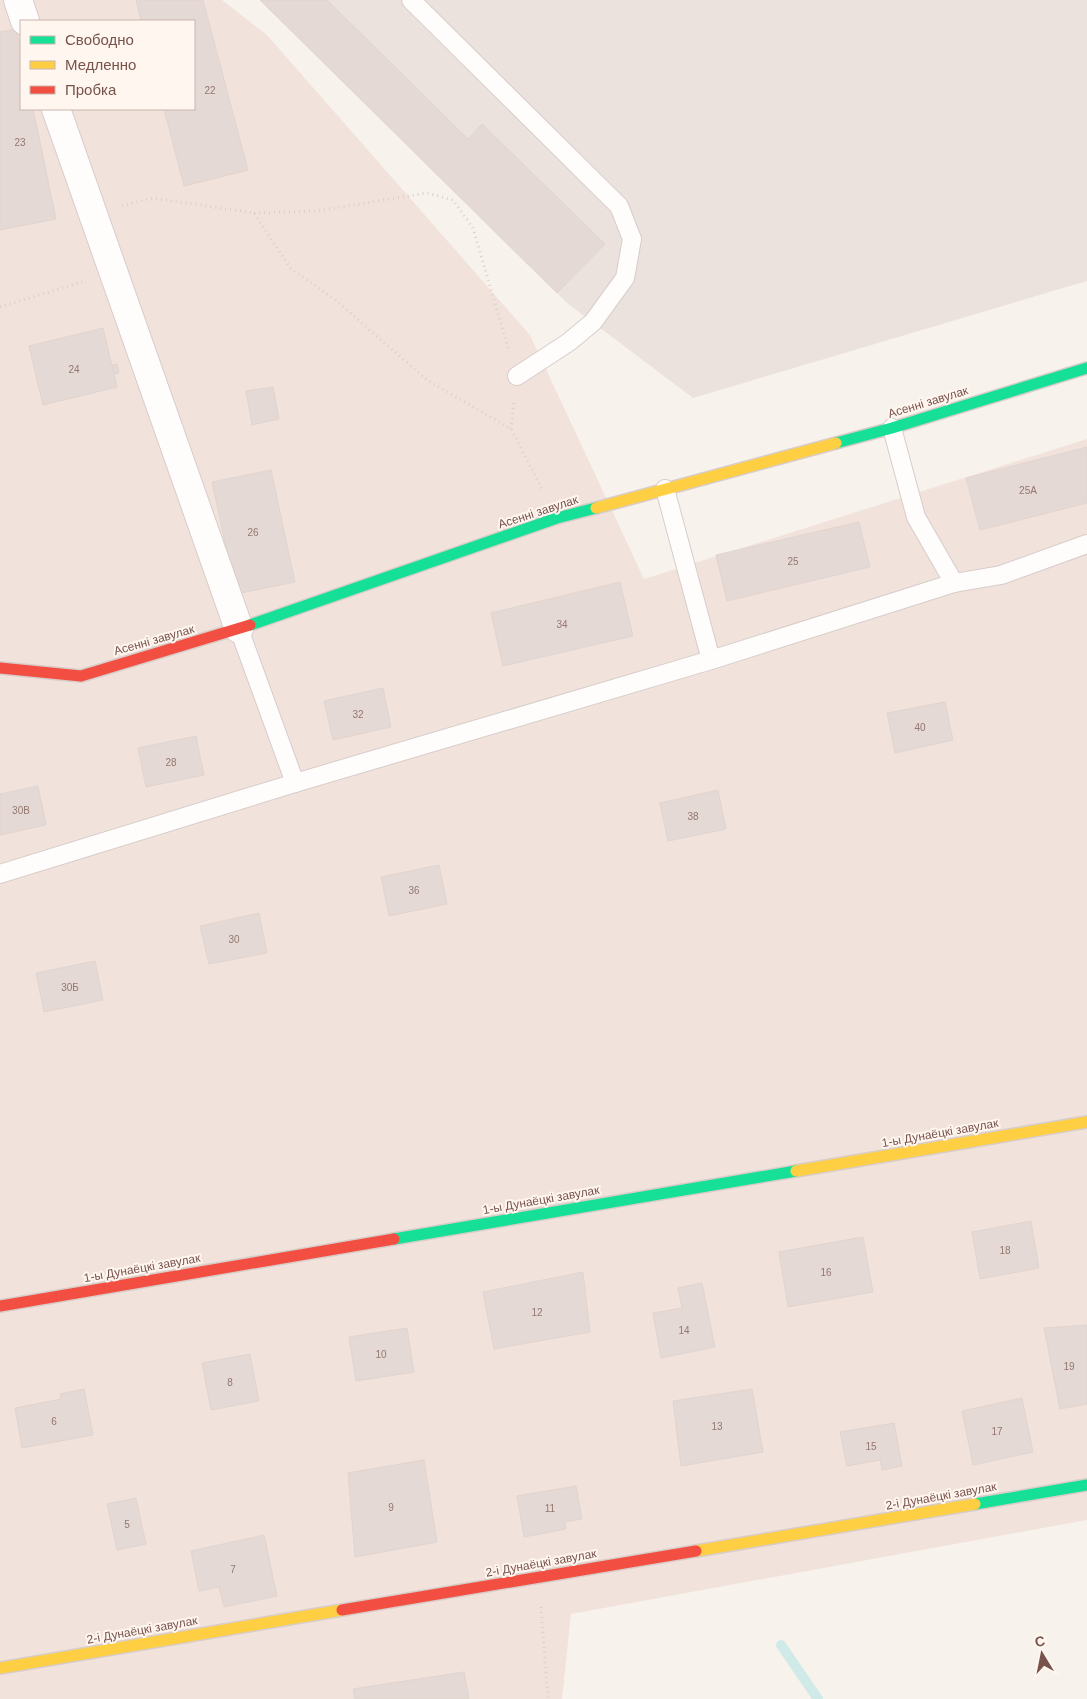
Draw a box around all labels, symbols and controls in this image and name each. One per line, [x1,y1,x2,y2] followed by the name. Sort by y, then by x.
[20,20,195,110] legend
[65,31,134,48] text: Свободно
[65,56,136,73] text: Медленно
[65,81,117,98] text: Пробка
[204,85,216,96] house number: 22
[14,137,26,148] house number: 23
[68,364,80,375] house number: 24
[886,383,970,421] street label: Асенні завулак
[1019,485,1037,496] house number: 25А
[496,492,580,531] street label: Асенні завулак
[247,527,259,538] house number: 26
[787,556,799,567] house number: 25
[556,619,568,630] house number: 34
[112,622,196,658] street label: Асенні завулак
[352,709,364,720] house number: 32
[914,722,926,733] house number: 40
[165,757,177,768] house number: 28
[12,805,30,816] house number: 30В
[687,811,699,822] house number: 38
[408,885,420,896] house number: 36
[228,934,240,945] house number: 30
[61,982,79,993] house number: 30Б
[881,1116,1000,1150] street label: 1-ы Дунаёцкі завулак
[482,1183,601,1217] street label: 1-ы Дунаёцкі завулак
[999,1245,1011,1256] house number: 18
[83,1251,202,1285] street label: 1-ы Дунаёцкі завулак
[820,1267,832,1278] house number: 16
[531,1307,543,1318] house number: 12
[678,1325,690,1336] house number: 14
[375,1349,387,1360] house number: 10
[1063,1361,1075,1372] house number: 19
[227,1377,233,1388] house number: 8
[51,1416,57,1427] house number: 6
[711,1421,723,1432] house number: 13
[991,1426,1003,1437] house number: 17
[865,1441,877,1452] house number: 15
[885,1479,998,1513] street label: 2-і Дунаёцкі завулак
[388,1502,394,1513] house number: 9
[545,1503,556,1514] house number: 11
[124,1519,130,1530] house number: 5
[485,1546,598,1580] street label: 2-і Дунаёцкі завулак
[230,1564,236,1575] house number: 7
[86,1613,199,1647] street label: 2-і Дунаёцкі завулак
[1017,1629,1067,1679] north arrow
[1033,1632,1046,1650] text: С

